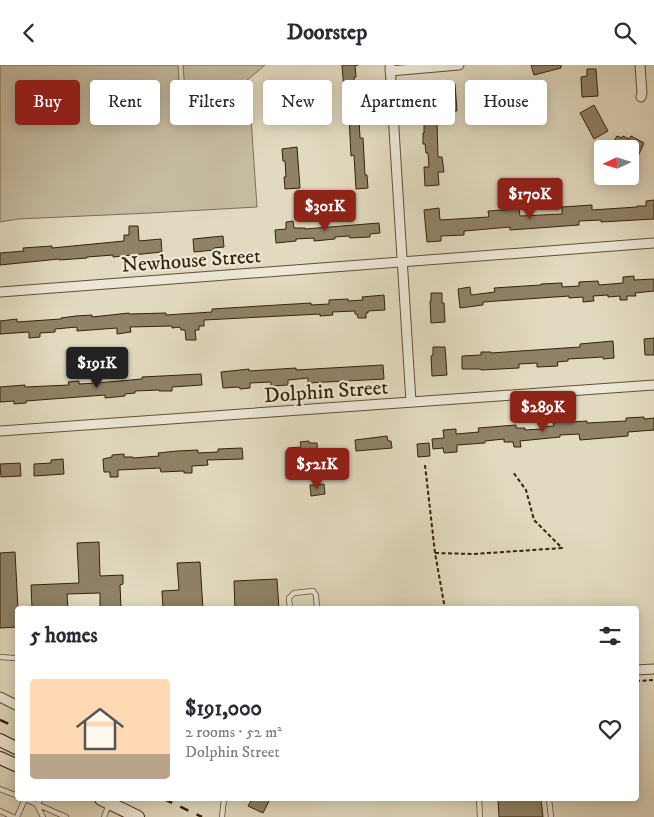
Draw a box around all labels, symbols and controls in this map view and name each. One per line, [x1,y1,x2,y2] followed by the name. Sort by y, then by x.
[15,19,43,47] icon: back
[287,19,367,46] text: Doorstep
[611,19,639,47] icon: search
[15,80,80,125] chip: Buy
[90,80,160,125] chip: Rent
[170,80,253,125] chip: Filters
[263,80,332,125] chip: New
[342,80,455,125] chip: Apartment
[465,80,547,125] chip: House
[594,140,639,185] north arrow
[594,140,639,185] map controls
[495,177,565,220] pin: $170K
[509,184,551,204] text: $170K
[290,189,360,232] pin: $301K
[305,196,345,216] text: $301K
[120,243,262,279] street label: Newhouse Street
[62,347,132,389] pin: $191K
[77,353,117,373] text: $191K
[263,375,389,409] street label: Dolphin Street
[508,391,578,433] pin: $289K
[521,397,565,417] text: $289K
[282,447,352,490] pin: $521K
[296,454,338,474] text: $521K
[596,622,624,650] icon: filters
[30,623,98,649] text: 5 homes
[185,696,262,722] text: $191,000
[70,699,130,759] icon: home
[596,715,624,743] icon: heart
[185,722,282,742] text: 2 rooms · 52 m²
[185,742,280,762] text: Dolphin Street

